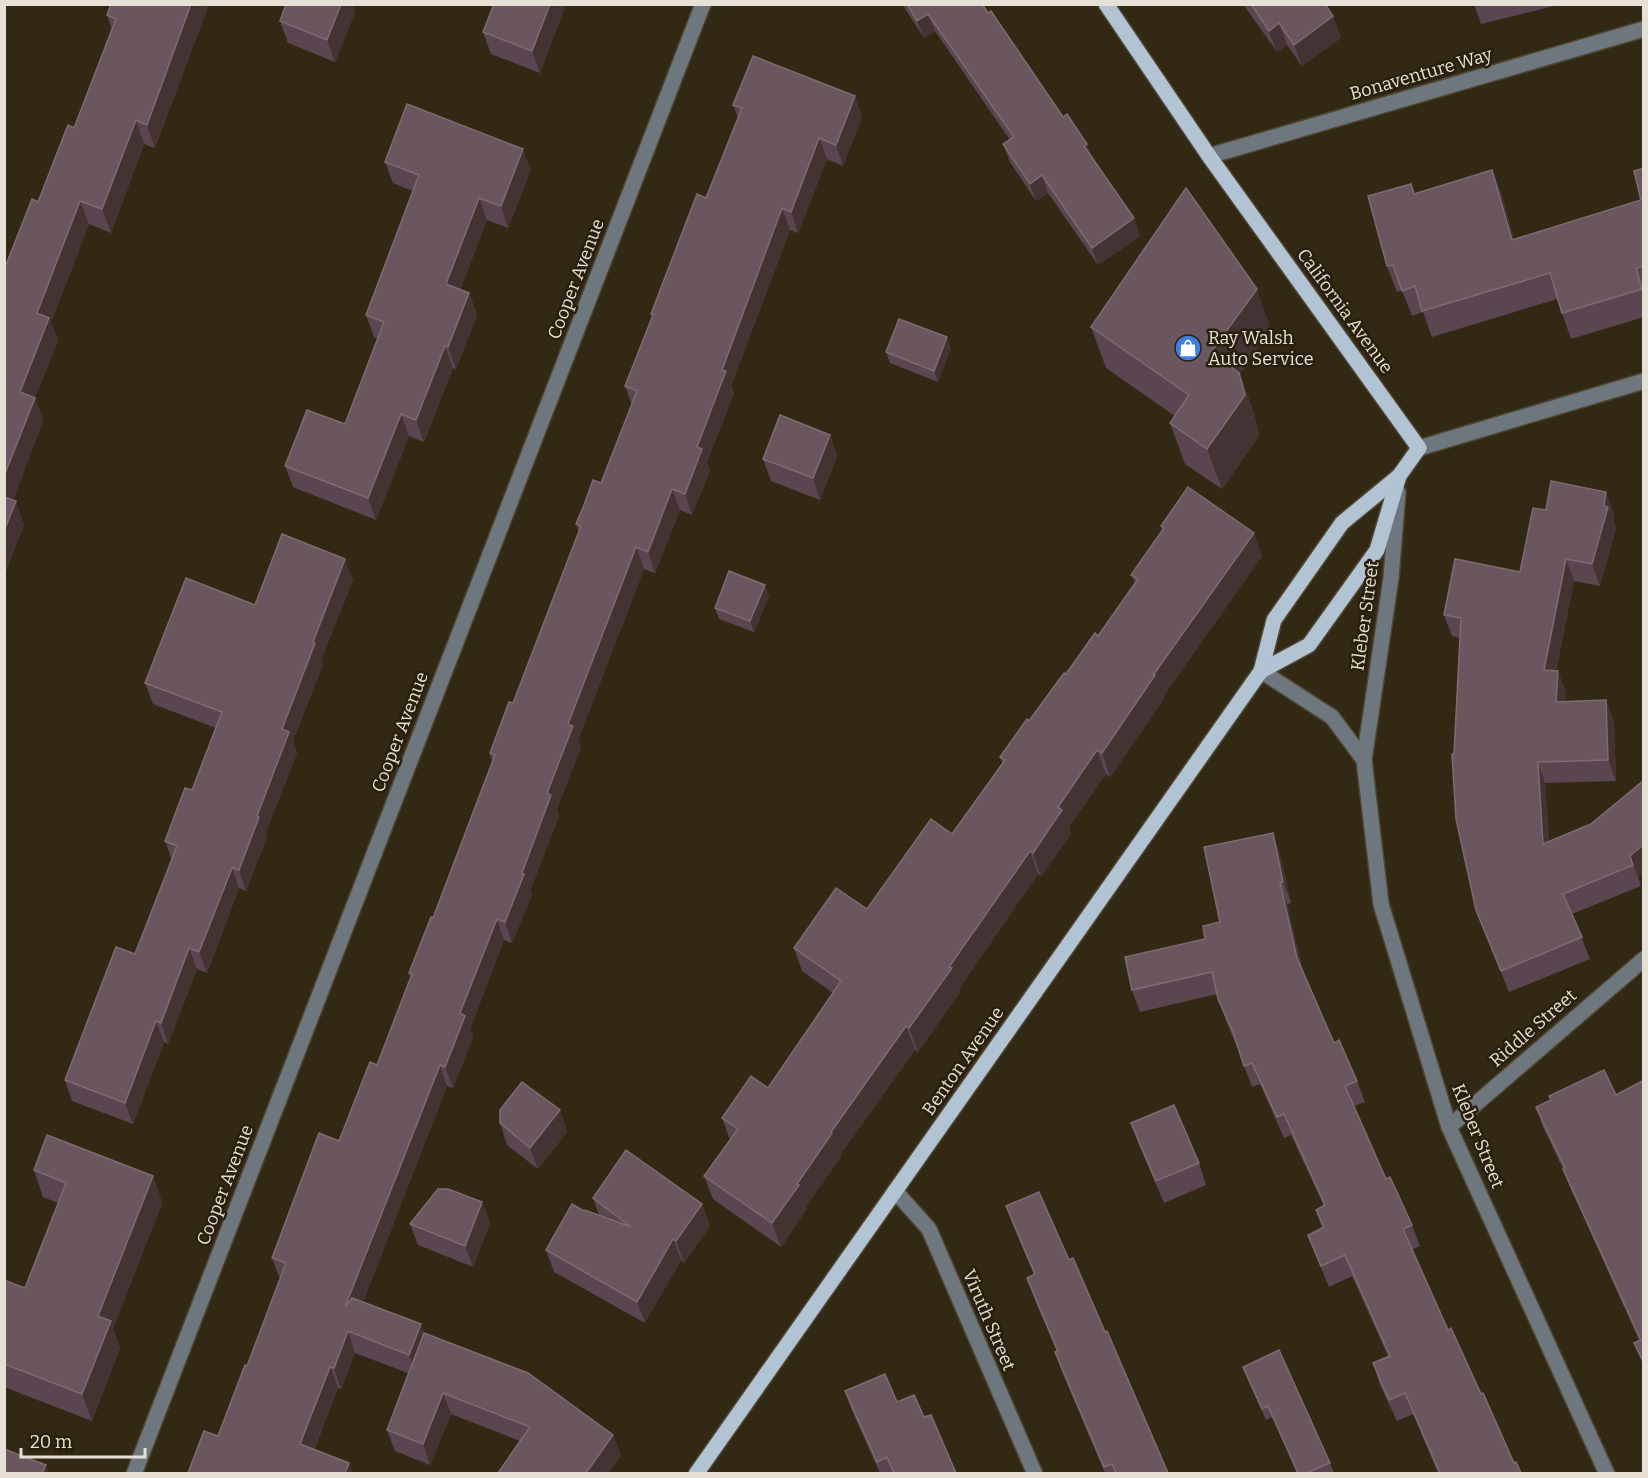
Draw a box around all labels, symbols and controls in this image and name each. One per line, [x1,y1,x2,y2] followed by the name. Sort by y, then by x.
[1347,43,1495,105] street label: Bonaventure Way
[543,216,609,342] street label: Cooper Avenue
[1292,244,1398,378] street label: California Avenue
[1208,327,1314,370] place label: Ray Walsh Auto Service
[1173,333,1203,363] shop icon: Ray Walsh Auto Service
[1346,559,1384,672] street label: Kleber Street
[367,669,433,795] street label: Cooper Avenue
[1485,984,1581,1072] street label: Riddle Street
[917,1002,1009,1120] street label: Benton Avenue
[1447,1081,1509,1192] street label: Kleber Street
[192,1122,258,1248] street label: Cooper Avenue
[958,1266,1020,1374] street label: Viruth Street
[21,1421,146,1459] scale bar
[30,1431,72,1453] text: 20 m

